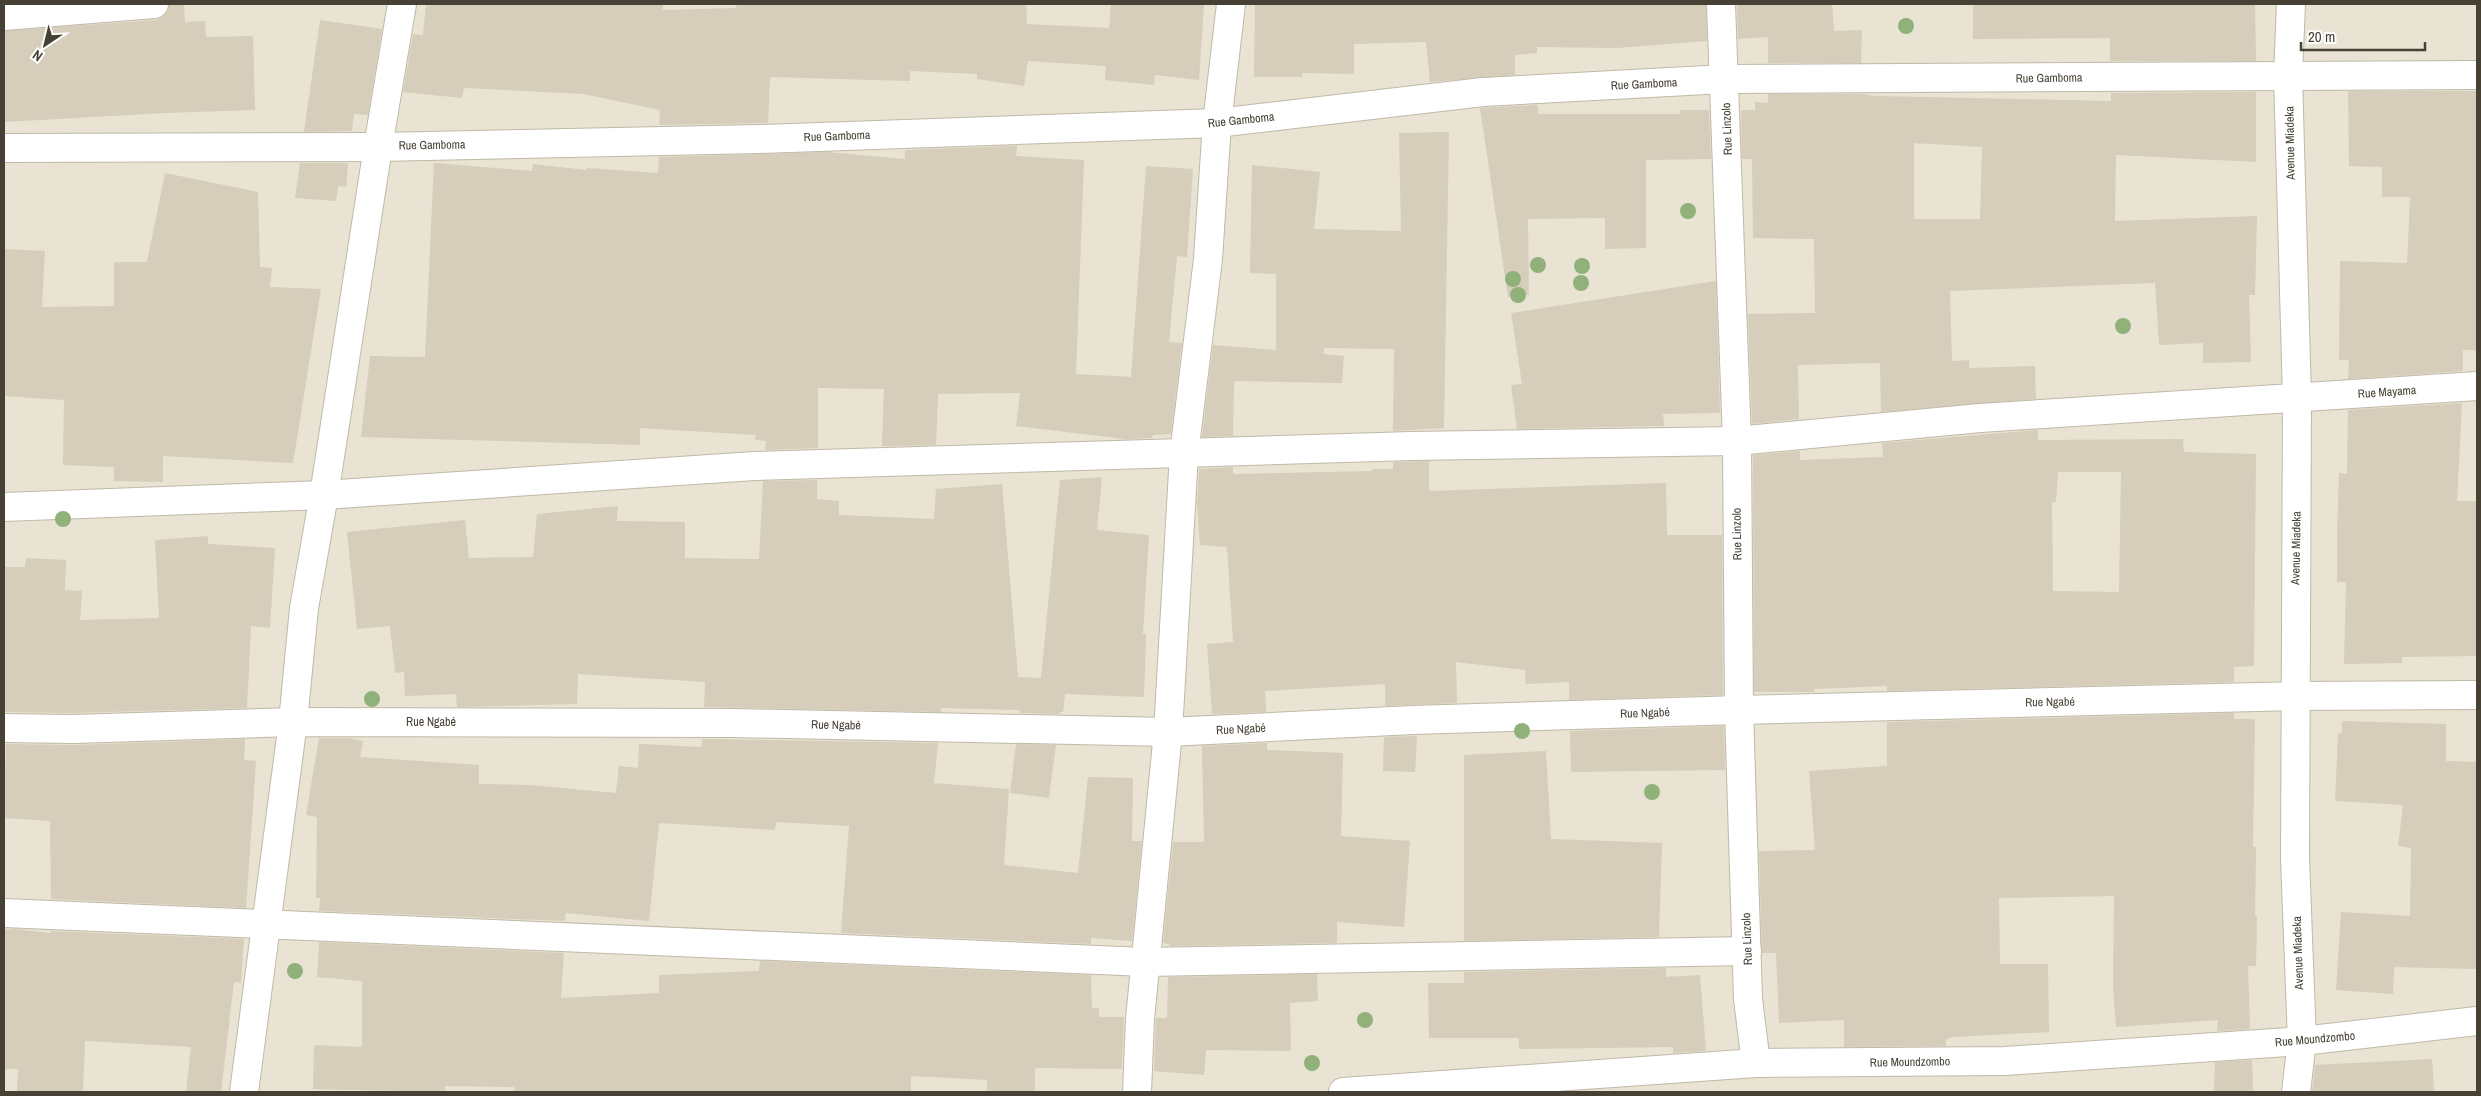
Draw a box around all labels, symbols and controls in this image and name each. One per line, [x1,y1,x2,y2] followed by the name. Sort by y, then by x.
[20,20,70,70] north arrow
[2301,20,2425,52] scale bar
[2308,26,2335,47] text: 20 m
[29,46,46,65] text: N
[2015,69,2083,87] street label: Rue Gamboma
[1610,74,1678,94] street label: Rue Gamboma
[1718,102,1736,156] street label: Rue Linzolo
[2281,106,2299,181] street label: Avenue Miadeka
[1207,109,1276,131] street label: Rue Gamboma
[803,127,871,145] street label: Rue Gamboma
[398,136,466,154] street label: Rue Gamboma
[2357,382,2417,402] street label: Rue Mayama
[1729,508,1745,560] street label: Rue Linzolo
[2287,511,2305,586] street label: Avenue Miadeka
[2025,694,2075,710] street label: Rue Ngabé
[1620,704,1670,722] street label: Rue Ngabé
[406,714,456,730] street label: Rue Ngabé
[811,717,861,733] street label: Rue Ngabé
[1216,720,1266,738] street label: Rue Ngabé
[1738,912,1756,966] street label: Rue Linzolo
[2289,915,2307,991] street label: Avenue Miadeka
[2274,1028,2356,1050] street label: Rue Moundzombo
[1870,1053,1950,1071] street label: Rue Moundzombo

